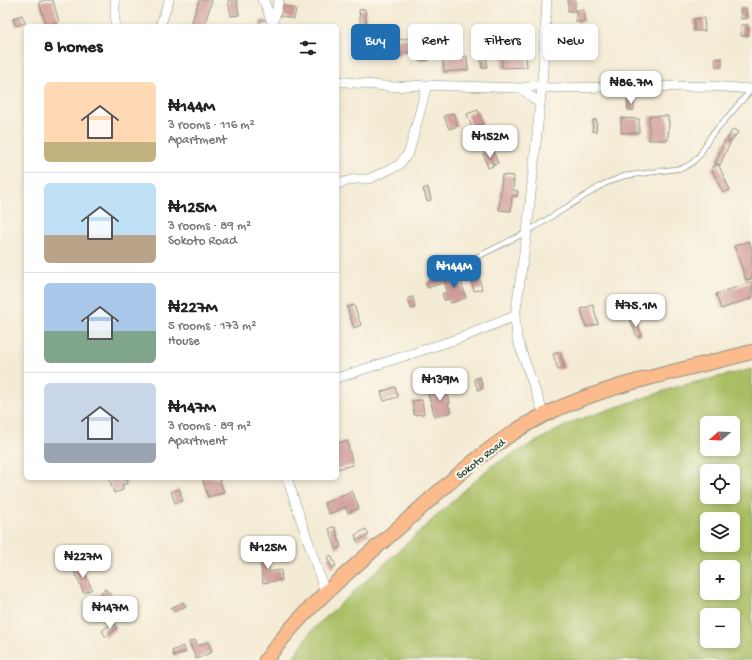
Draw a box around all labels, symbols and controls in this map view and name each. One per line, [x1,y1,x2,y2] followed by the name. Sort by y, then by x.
[351,24,400,60] chip: Buy
[408,24,463,60] chip: Rent
[471,24,535,60] chip: Filters
[543,24,598,60] chip: New
[297,37,319,59] icon: filters
[44,38,102,58] text: 8 homes
[598,71,664,105] pin: ₦86.7M
[610,76,652,91] text: ₦86.7M
[76,98,124,146] icon: home
[168,98,215,118] text: ₦144M
[168,118,255,133] text: 3 rooms · 116 m²
[462,125,518,159] pin: ₦152M
[472,130,508,145] text: ₦152M
[168,133,227,148] text: Apartment
[76,199,124,247] icon: home
[168,199,216,219] text: ₦125M
[168,219,251,234] text: 3 rooms · 89 m²
[168,234,237,249] text: Sokoto Road
[426,255,482,289] pin: ₦144M
[436,260,472,275] text: ₦144M
[603,294,669,328] pin: ₦75.1M
[76,299,124,347] icon: home
[168,299,218,319] text: ₦227M
[615,299,657,314] text: ₦75.1M
[168,319,256,334] text: 5 rooms · 173 m²
[168,334,200,349] text: House
[412,368,468,402] pin: ₦139M
[422,373,458,388] text: ₦139M
[76,399,124,447] icon: home
[168,399,216,419] text: ₦147M
[700,416,740,456] north arrow
[700,416,740,648] map controls
[168,419,251,434] text: 3 rooms · 89 m²
[168,434,227,449] text: Apartment
[455,436,509,482] street label: Sokoto Road
[700,464,740,504] button: locate
[700,512,740,552] button: layers
[240,536,296,570] pin: ₦125M
[250,541,286,556] text: ₦125M
[55,545,111,579] pin: ₦227M
[64,550,102,565] text: ₦227M
[700,560,740,600] button: +
[82,596,138,630] pin: ₦147M
[92,601,128,616] text: ₦147M
[700,608,740,648] button: −

